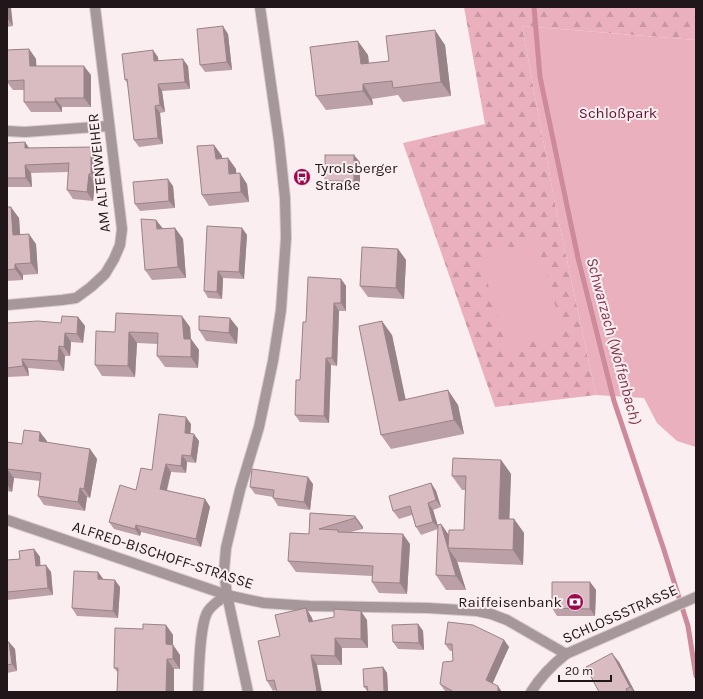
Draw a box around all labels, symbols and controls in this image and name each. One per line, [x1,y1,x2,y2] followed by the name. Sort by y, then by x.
[579,104,657,122] park label: Schloßpark
[84,113,114,233] street label: AM ALTENWEIHER
[315,159,398,194] place label: Tyrolsberger Straße
[292,167,312,187] bus stop icon: Tyrolsberger Straße
[583,255,645,427] water label: Schwarzach (Woffenbach)
[70,517,256,593] street label: ALFRED-BISCHOFF-STRASSE
[560,581,680,647] street label: SCHLOSSSTRASSE
[565,592,585,612] bank icon: Raiffeisenbank
[458,593,562,611] place label: Raiffeisenbank
[559,657,611,683] scale bar
[565,664,593,678] text: 20 m

